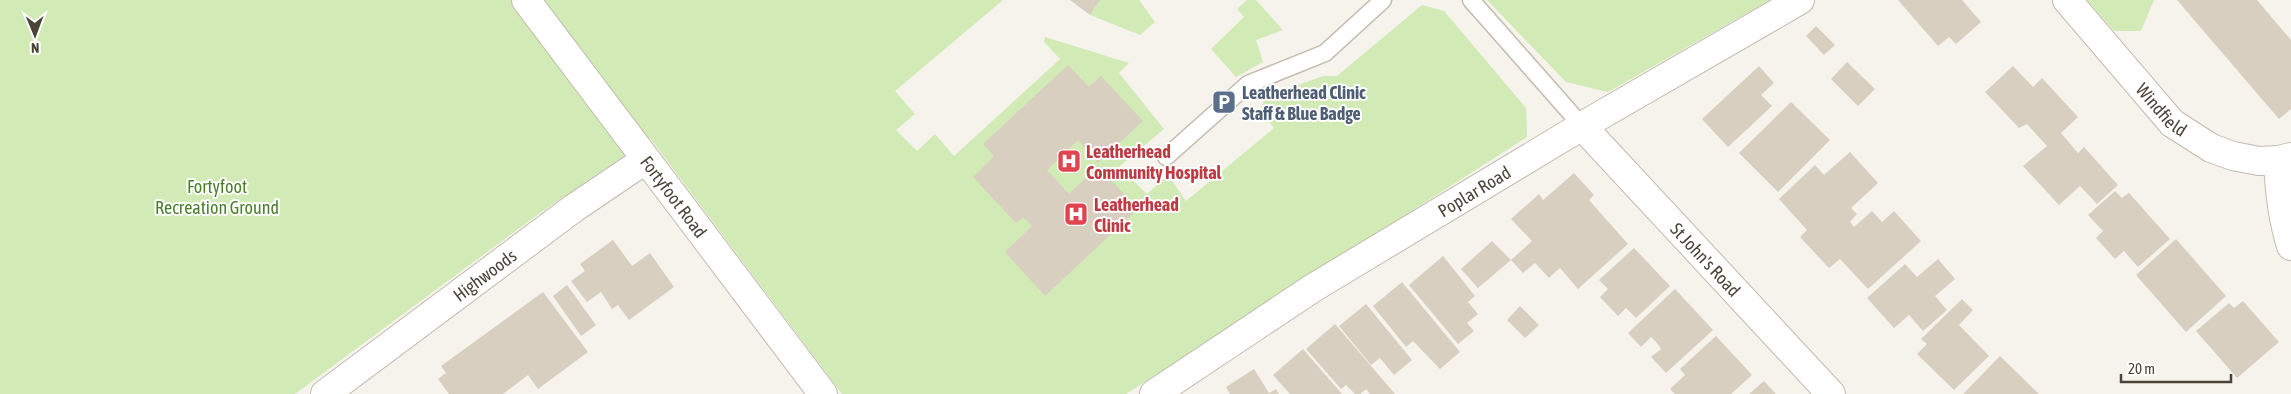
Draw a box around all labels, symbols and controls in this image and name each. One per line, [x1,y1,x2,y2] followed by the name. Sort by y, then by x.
[10,10,60,60] north arrow
[31,40,39,56] text: N
[2132,79,2191,140] street label: Windfield
[1242,82,1366,124] place label: Leatherhead Clinic Staff & Blue Badge
[1211,89,1237,115] parking icon: Leatherhead Clinic Staff & Blue Badge
[1086,141,1222,183] place label: Leatherhead Community Hospital
[1056,148,1082,174] hospital icon: Leatherhead Community Hospital
[636,151,712,242] street label: Fortyfoot Road
[1434,161,1514,221] street label: Poplar Road
[155,176,279,218] park label: Fortyfoot Recreation Ground
[1094,194,1179,236] place label: Leatherhead Clinic
[1063,201,1089,227] hospital icon: Leatherhead Clinic
[1667,218,1745,300] street label: St John's Road
[449,244,520,305] street label: Highwoods
[2121,352,2231,384] scale bar
[2128,360,2155,377] text: 20 m

